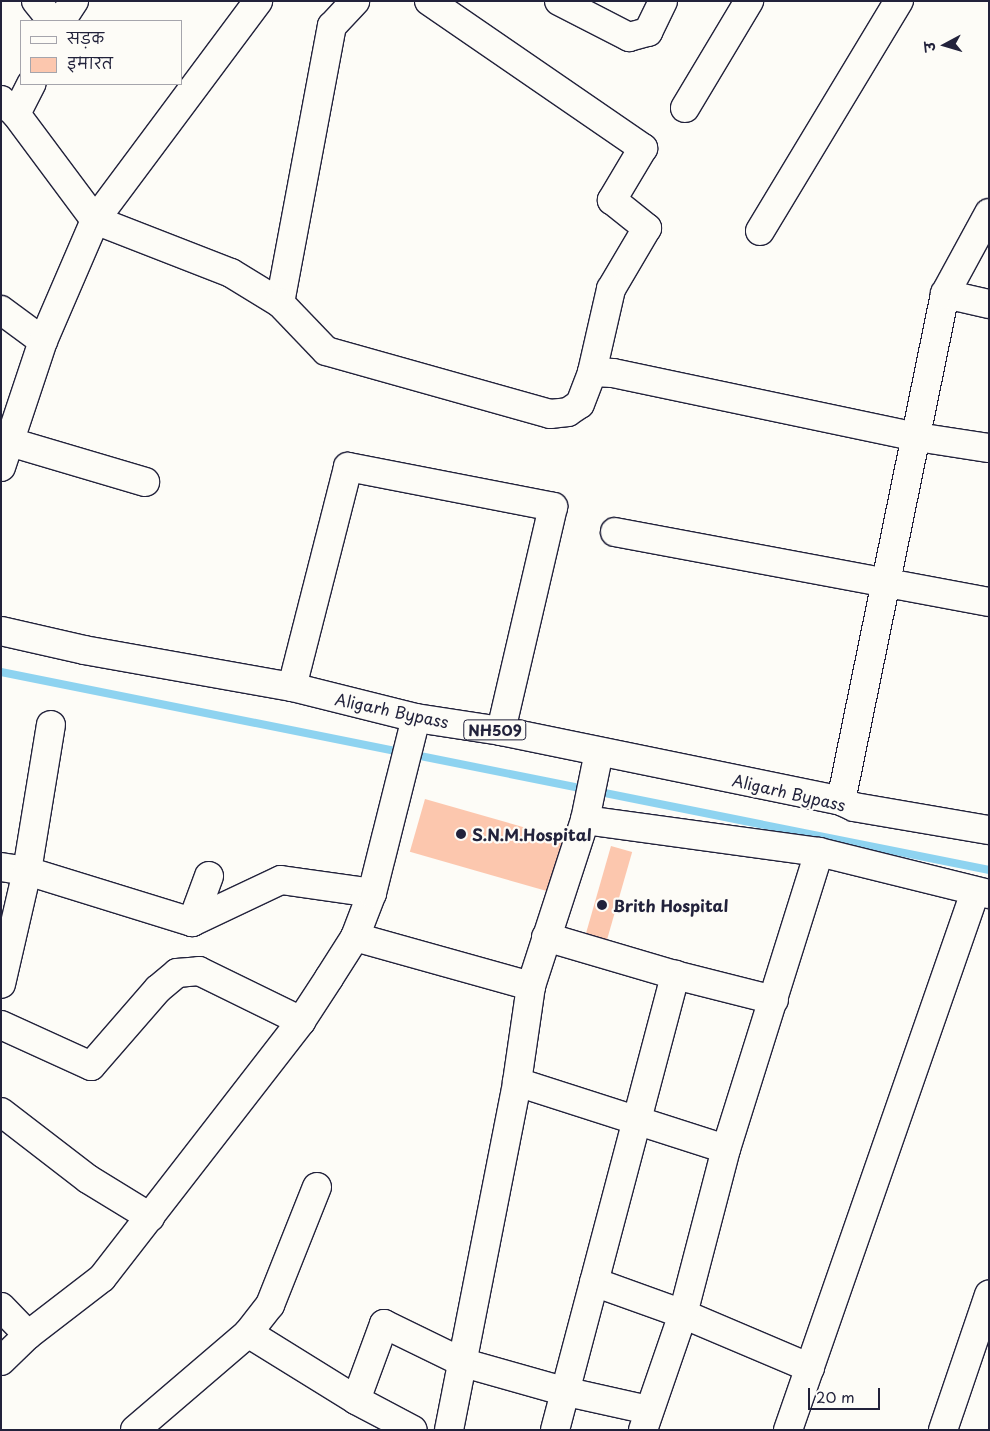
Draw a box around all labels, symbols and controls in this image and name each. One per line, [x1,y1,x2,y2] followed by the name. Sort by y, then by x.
[20,20,182,85] legend
[920,20,970,70] north arrow
[67,26,104,49] text: सड़क
[919,41,941,52] text: उ
[67,51,113,74] text: इमारत
[334,689,450,731] street label: Aligarh Bypass
[462,718,528,742] road number: NH509
[731,770,847,814] street label: Aligarh Bypass
[472,824,592,844] place label: S.N.M.Hospital
[454,827,468,841] marker: S.N.M.Hospital
[613,895,729,915] place label: Brith Hospital
[595,898,609,912] marker: Brith Hospital
[810,1378,882,1410] scale bar
[816,1385,855,1408] text: 20 m

